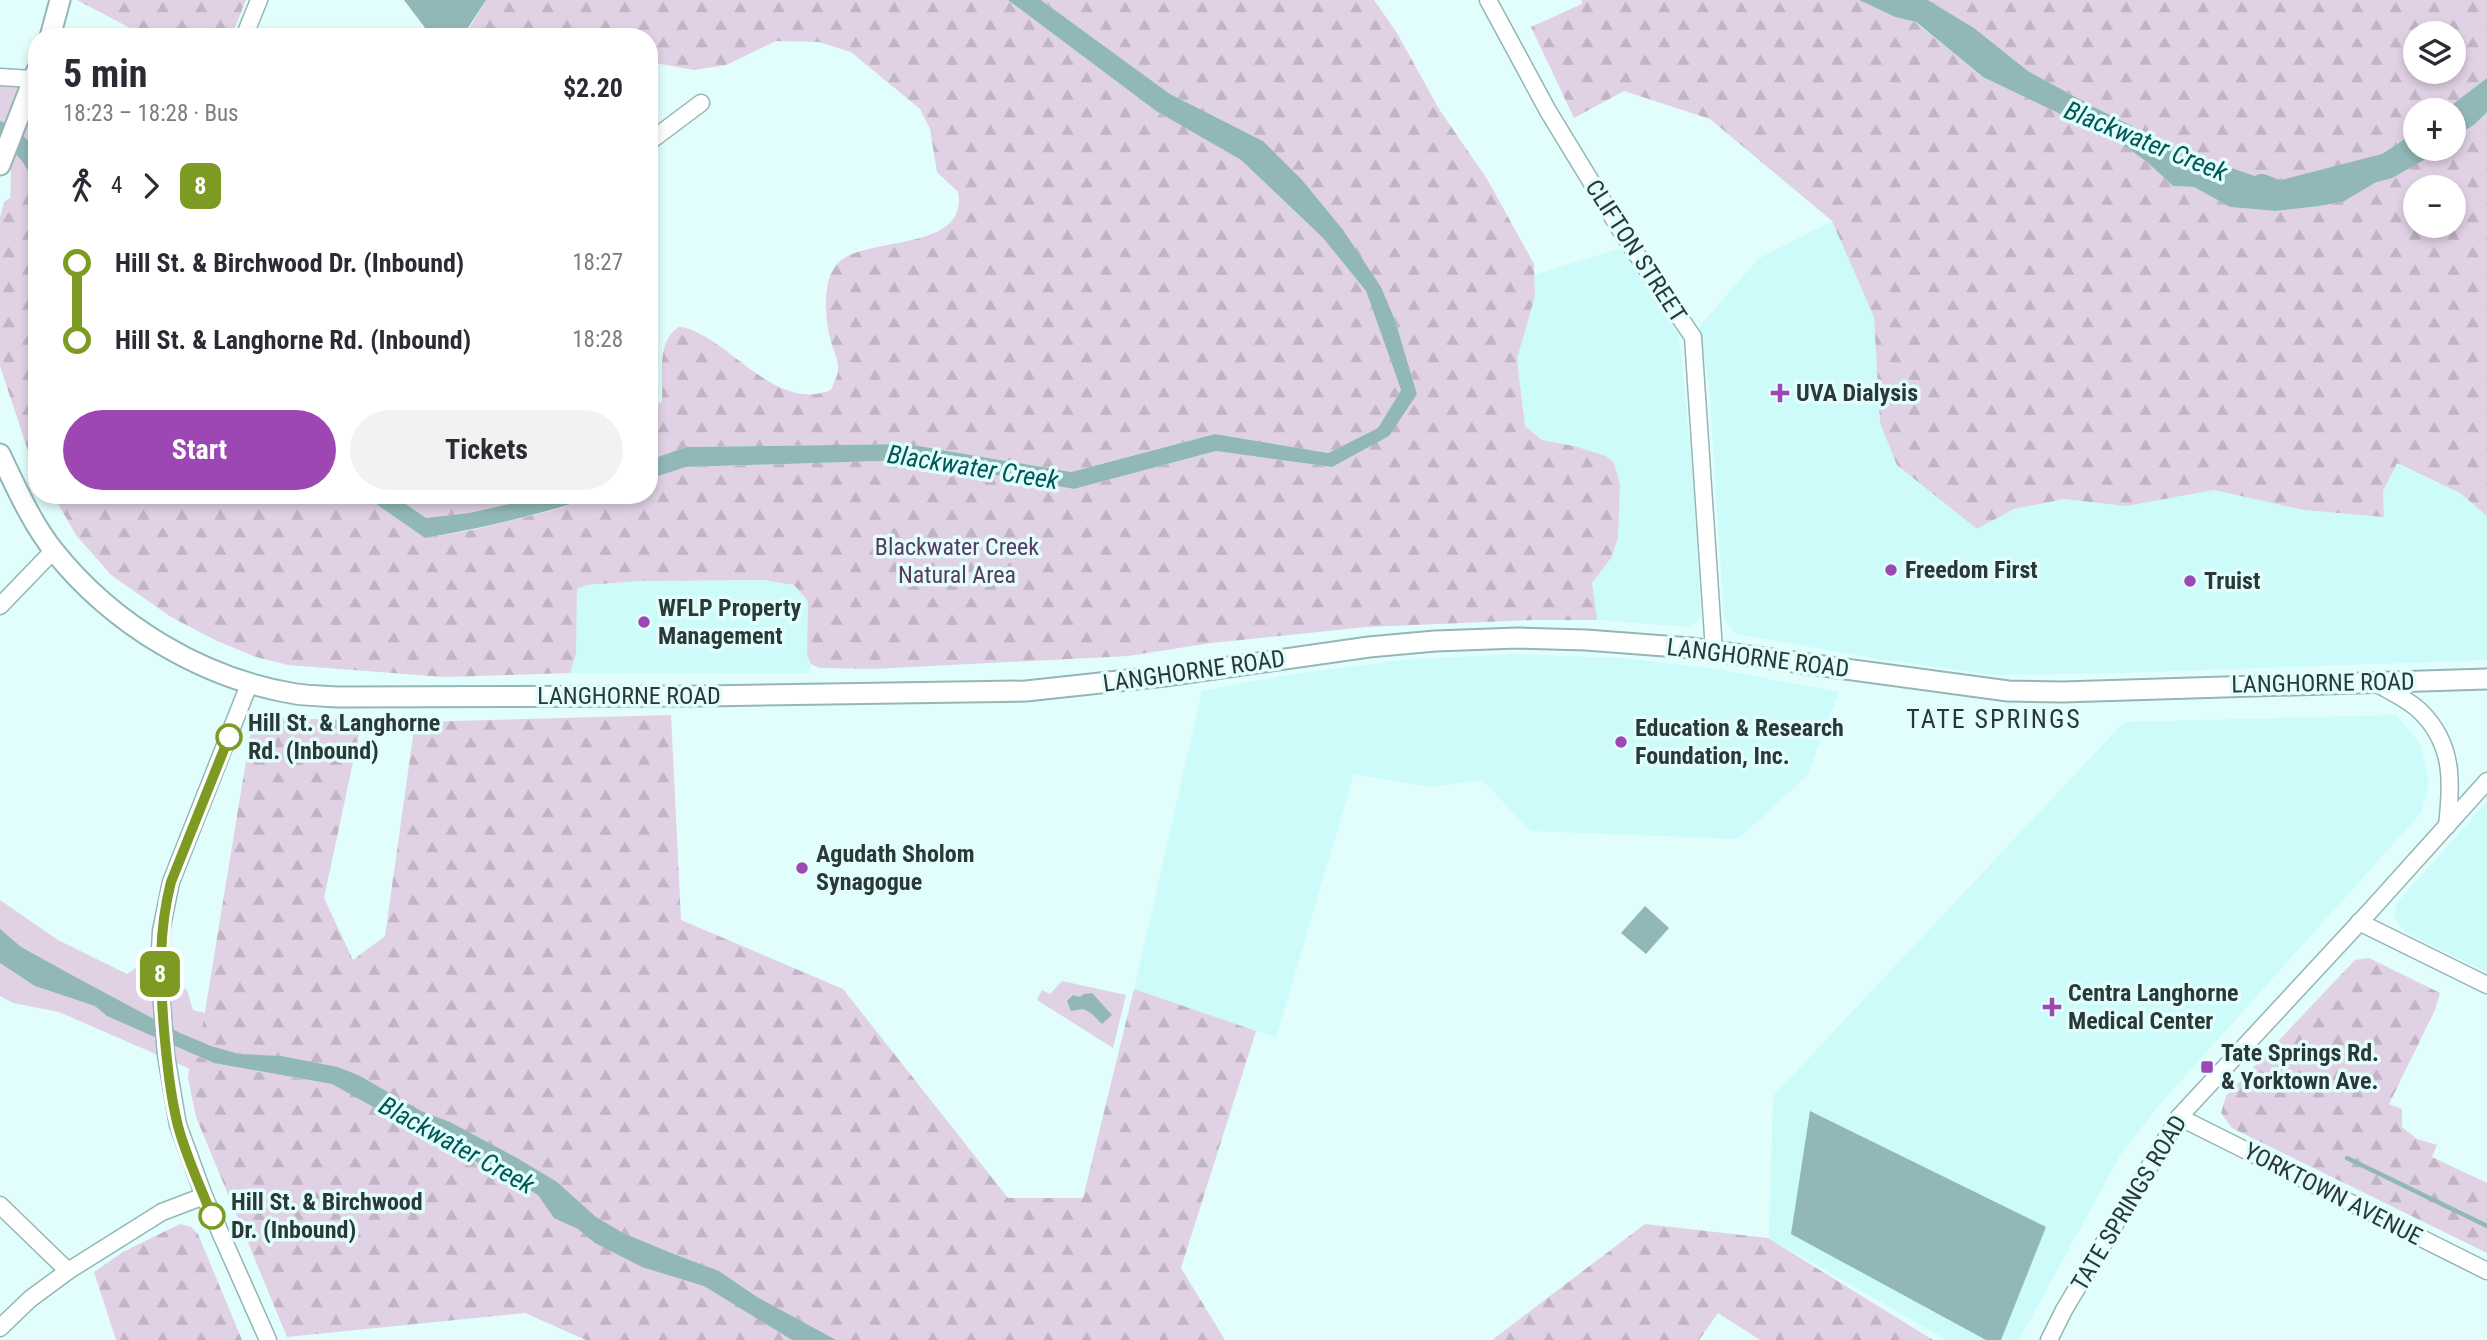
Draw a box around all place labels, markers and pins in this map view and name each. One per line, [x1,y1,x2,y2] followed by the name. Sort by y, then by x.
[1796,379,1918,407] place label: UVA Dialysis
[1770,383,1790,403] marker: UVA Dialysis
[1905,556,2038,584] place label: Freedom First
[1883,562,1899,578] marker: Freedom First
[2204,567,2260,595] place label: Truist
[2182,573,2198,589] marker: Truist
[658,594,801,650] place label: WFLP Property Management
[636,614,652,630] marker: WFLP Property Management
[248,709,440,765] place label: Hill St. & Langhorne Rd. (Inbound)
[1635,714,1844,770] place label: Education & Research Foundation, Inc.
[216,724,242,750] marker: Hill St. & Langhorne Rd. (Inbound)
[1613,734,1629,750] marker: Education & Research Foundation, Inc.
[816,840,975,896] place label: Agudath Sholom Synagogue
[794,860,810,876] marker: Agudath Sholom Synagogue
[2068,979,2238,1035] place label: Centra Langhorne Medical Center
[2042,997,2062,1017] marker: Centra Langhorne Medical Center
[2221,1039,2379,1095] place label: Tate Springs Rd. & Yorktown Ave.
[2199,1059,2215,1075] marker: Tate Springs Rd. & Yorktown Ave.
[231,1188,423,1244] place label: Hill St. & Birchwood Dr. (Inbound)
[199,1203,225,1229] marker: Hill St. & Birchwood Dr. (Inbound)

